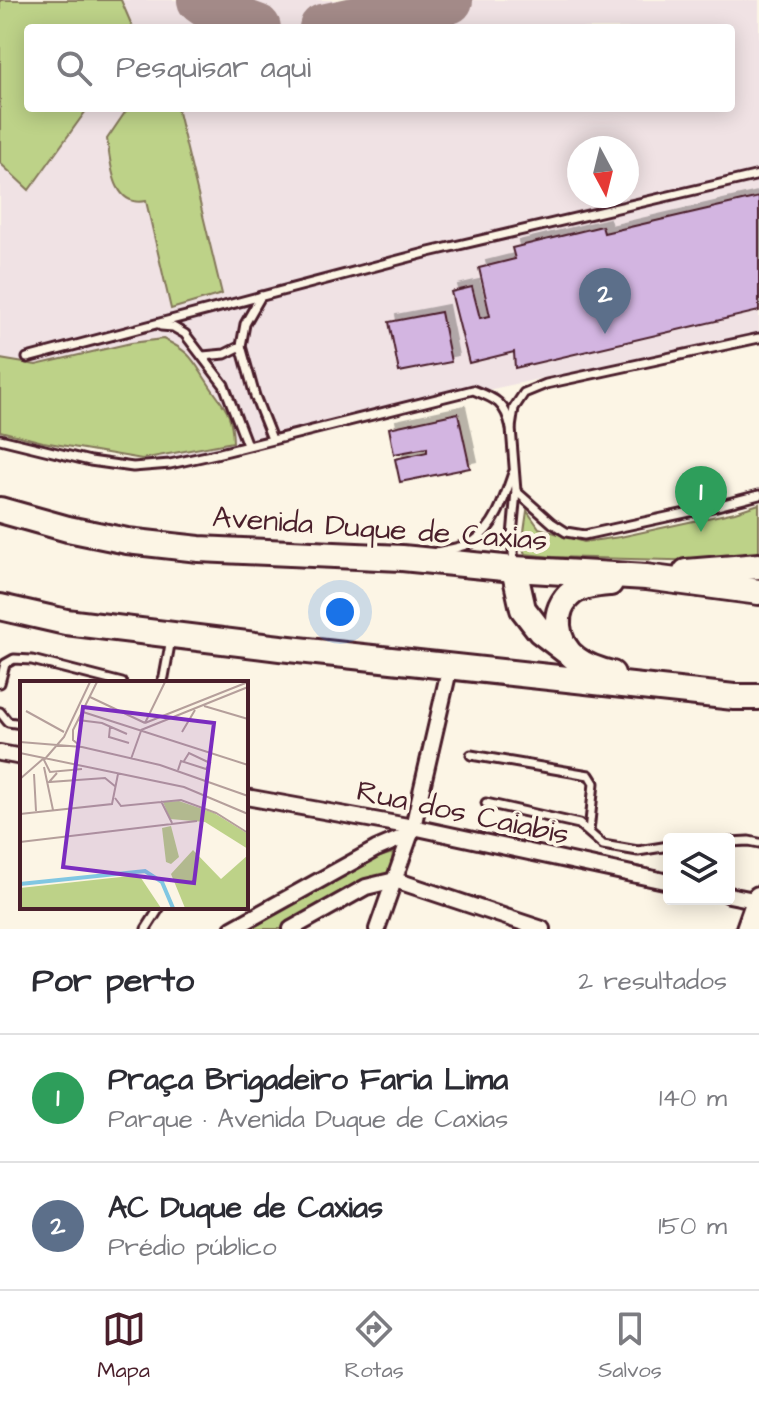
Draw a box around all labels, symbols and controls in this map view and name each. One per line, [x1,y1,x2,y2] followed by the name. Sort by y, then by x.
[24,24,735,112] search box
[52,46,96,90] icon: search
[116,47,311,89] text: Pesquisar aqui
[567,136,639,208] north arrow
[579,268,631,334] pin: 2
[675,466,727,532] pin: 1
[211,496,549,562] street label: Avenida Duque de Caxias
[320,592,360,632] your location
[20,681,248,909] inset map
[353,770,573,856] street label: Rua dos Caiabis
[663,833,735,905] map controls
[663,833,735,905] button: layers
[32,957,194,1005] text: Por perto
[578,963,727,999] text: 2 resultados
[108,1059,508,1101] text: Praça Brigadeiro Faria Lima
[56,1080,60,1116] text: 1
[659,1080,727,1116] text: 140 m
[108,1101,508,1137] text: Parque · Avenida Duque de Caxias
[108,1187,383,1229] text: AC Duque de Caxias
[51,1208,65,1244] text: 2
[658,1208,727,1244] text: 150 m
[108,1229,277,1265] text: Prédio público
[97,1307,150,1386] tab: Mapa
[345,1307,404,1386] tab: Rotas
[598,1307,662,1386] tab: Salvos

